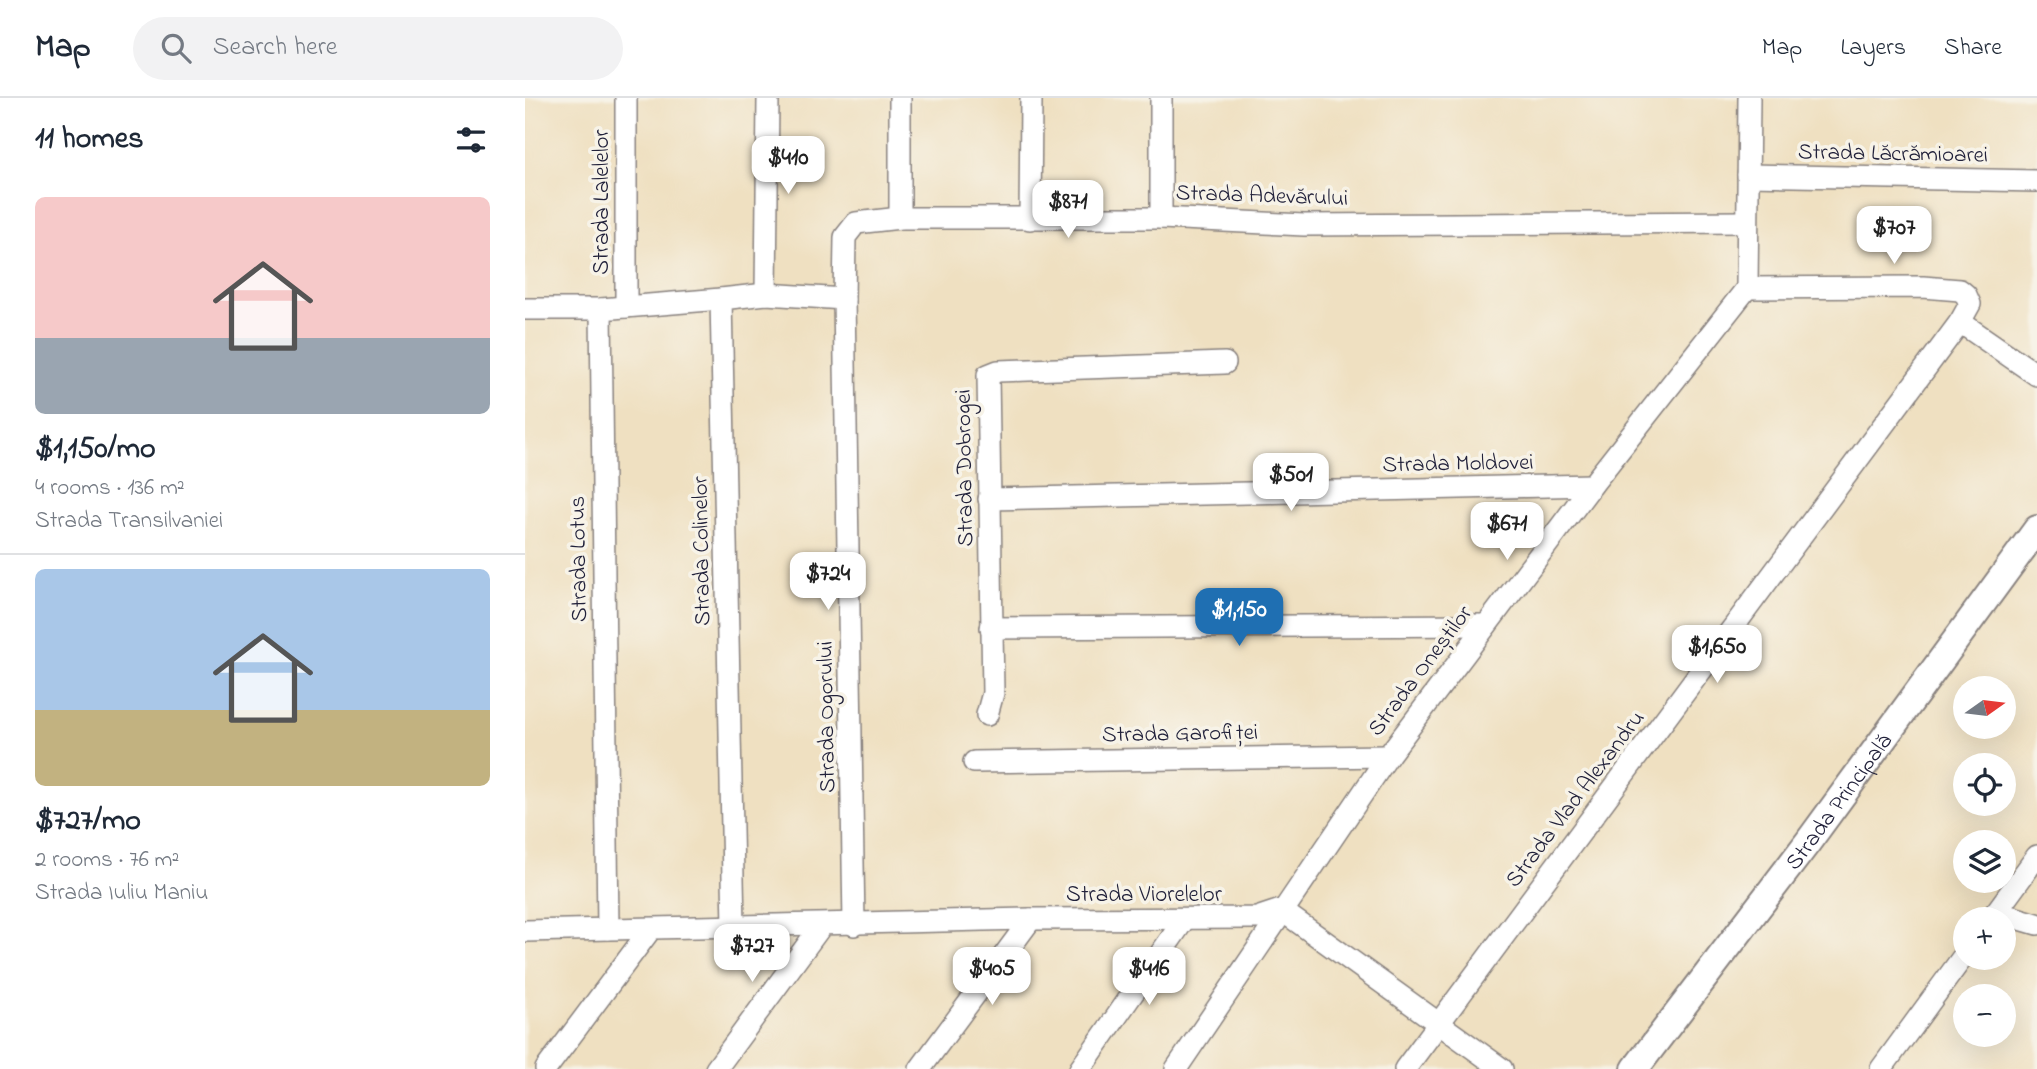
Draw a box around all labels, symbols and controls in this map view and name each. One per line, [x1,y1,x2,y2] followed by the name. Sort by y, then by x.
[133,17,623,80] search box
[35,24,91,72] text: Map
[157,29,195,67] icon: search
[213,29,337,67] text: Search here
[1762,31,1802,66] text: Map
[1840,31,1906,66] text: Layers
[1944,31,2002,66] text: Share
[35,118,143,162] text: 11 homes
[452,121,490,159] icon: filters
[586,128,619,275] street label: Strada Lalelelor
[747,136,829,196] pin: $410
[1798,136,1988,173] street label: Strada Lăcrămioarei
[768,142,808,175] text: $410
[1175,177,1349,216] street label: Strada Adevărului
[1027,180,1109,240] pin: $871
[1048,186,1088,219] text: $871
[1853,206,1935,266] pin: $707
[1873,212,1915,245] text: $707
[200,243,326,369] icon: home
[948,389,984,547] street label: Strada Dobrogei
[35,428,156,472] text: $1,150/mo
[1382,447,1534,482] street label: Strada Moldovei
[1250,454,1332,513] pin: $501
[1269,459,1313,492] text: $501
[35,472,185,505] text: 4 rooms · 136 m²
[685,475,720,626] street label: Strada Colinelor
[562,496,597,622] street label: Strada Lotus
[1466,503,1548,562] pin: $671
[35,505,223,538] text: Strada Transilvaniei
[1487,508,1527,541] text: $671
[787,552,869,612] pin: $724
[806,558,850,591] text: $724
[1182,588,1296,648] pin: $1,150
[1211,594,1267,627] text: $1,150
[1361,598,1482,744] street label: Strada Oneștilor
[200,615,326,741] icon: home
[1660,626,1774,685] pin: $1,650
[1688,631,1746,664] text: $1,650
[810,641,846,793] street label: Strada Ogorului
[1953,676,2016,738] north arrow
[1953,676,2016,1047] map controls
[1498,704,1654,895] street label: Strada Vlad Alexandru
[1102,717,1258,752] street label: Strada Garofiței
[1778,727,1901,878] street label: Strada Principală
[1953,753,2016,816] button: locate
[35,800,141,844] text: $727/mo
[1953,830,2016,893] button: layers
[35,844,179,877] text: 2 rooms · 76 m²
[35,877,208,910] text: Strada Iuliu Maniu
[1066,879,1223,912] street label: Strada Viorelelor
[1953,907,2016,970] button: +
[711,924,793,984] pin: $727
[730,930,774,963] text: $727
[951,948,1033,1007] pin: $405
[1108,948,1190,1007] pin: $416
[969,953,1015,986] text: $405
[1129,953,1169,986] text: $416
[1953,984,2016,1047] button: −

